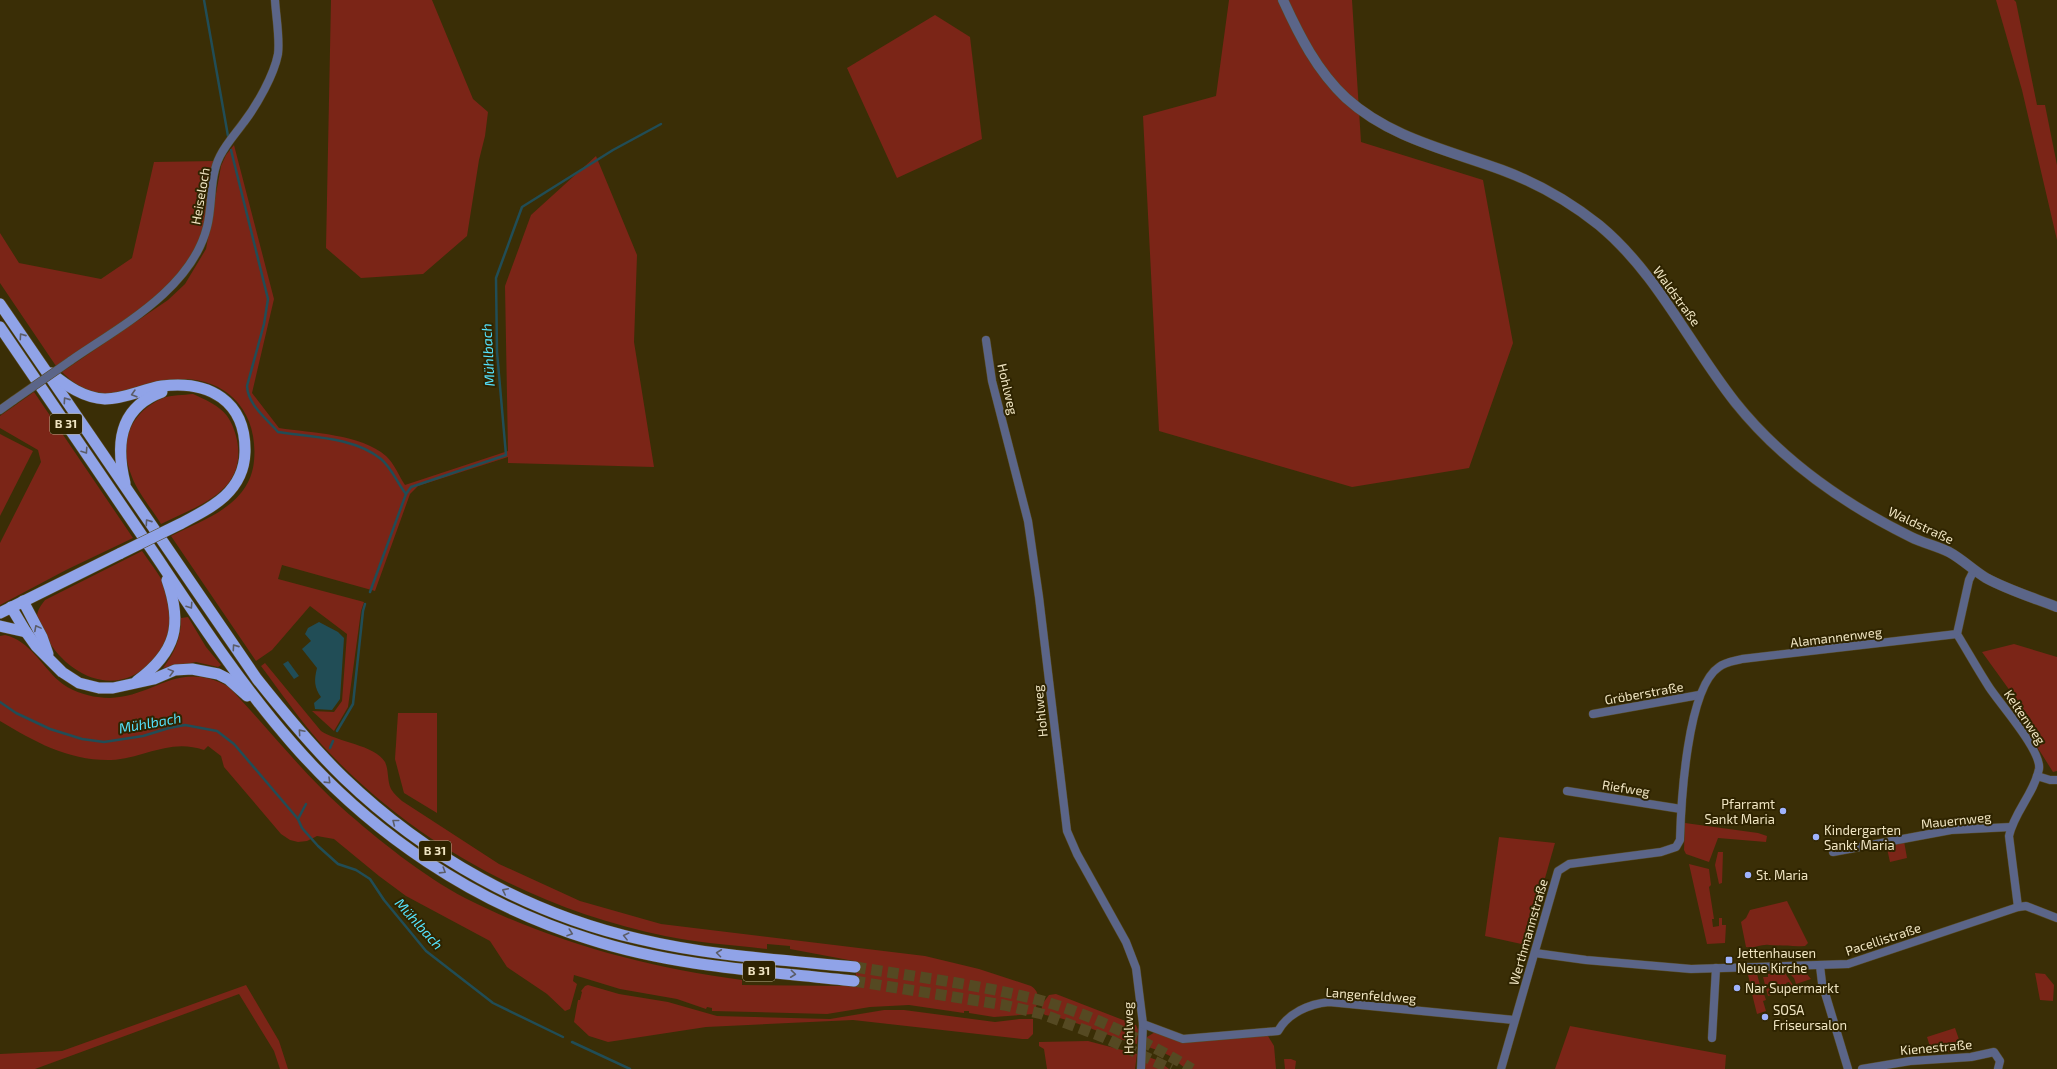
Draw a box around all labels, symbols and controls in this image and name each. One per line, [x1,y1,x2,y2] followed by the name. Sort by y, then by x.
[187,166,213,226] street label: Heiseloch
[1650,263,1704,329] street label: Waldstraße
[477,323,498,387] water label: Mühlbach
[20,333,27,340] one-way arrow
[994,362,1022,416] street label: Hohlweg
[131,389,137,397] one-way arrow
[63,397,71,404] one-way arrow
[50,414,82,434] road number: B 31
[80,447,87,454] one-way arrow
[1886,503,1956,547] street label: Waldstraße
[146,520,153,527] one-way arrow
[185,602,193,609] one-way arrow
[1789,623,1883,651] street label: Alamannenweg
[34,625,42,632] one-way arrow
[233,644,240,651] one-way arrow
[168,668,175,677] one-way arrow
[1603,678,1685,708] street label: Gröberstraße
[1029,684,1051,738] street label: Hohlweg
[2001,687,2049,747] street label: Keltenweg
[117,709,183,736] water label: Mühlbach
[298,730,305,737] one-way arrow
[1601,776,1651,800] street label: Riefweg
[323,777,331,784] one-way arrow
[1704,796,1775,827] place label: Pfarramt Sankt Maria
[1778,806,1788,816] marker: Pfarramt Sankt Maria
[1920,808,1992,832] street label: Mauernweg
[392,820,399,827] one-way arrow
[1824,822,1901,853] place label: Kindergarten Sankt Maria
[1811,832,1821,842] marker: Kindergarten Sankt Maria
[419,841,451,861] road number: B 31
[438,867,445,874] one-way arrow
[1756,867,1808,883] place label: St. Maria
[1743,870,1753,880] marker: St. Maria
[1505,877,1551,987] street label: Werthmannstraße
[502,888,509,896] one-way arrow
[392,894,447,953] water label: Mühlbach
[1843,919,1923,959] street label: Pacellistraße
[566,928,573,936] one-way arrow
[623,933,630,941] one-way arrow
[1737,945,1816,976] place label: Jettenhausen Neue Kirche
[716,949,722,958] one-way arrow
[1724,955,1734,965] marker: Jettenhausen Neue Kirche
[743,961,775,981] road number: B 31
[790,970,796,979] one-way arrow
[1745,980,1839,996] place label: Nar Supermarkt
[1732,983,1742,993] marker: Nar Supermarkt
[1325,984,1417,1006] street label: Langenfeldweg
[1120,1002,1136,1054] street label: Hohlweg
[1773,1002,1847,1033] place label: SOSA Friseursalon
[1760,1012,1770,1022] marker: SOSA Friseursalon
[1899,1036,1973,1058] street label: Kienestraße

